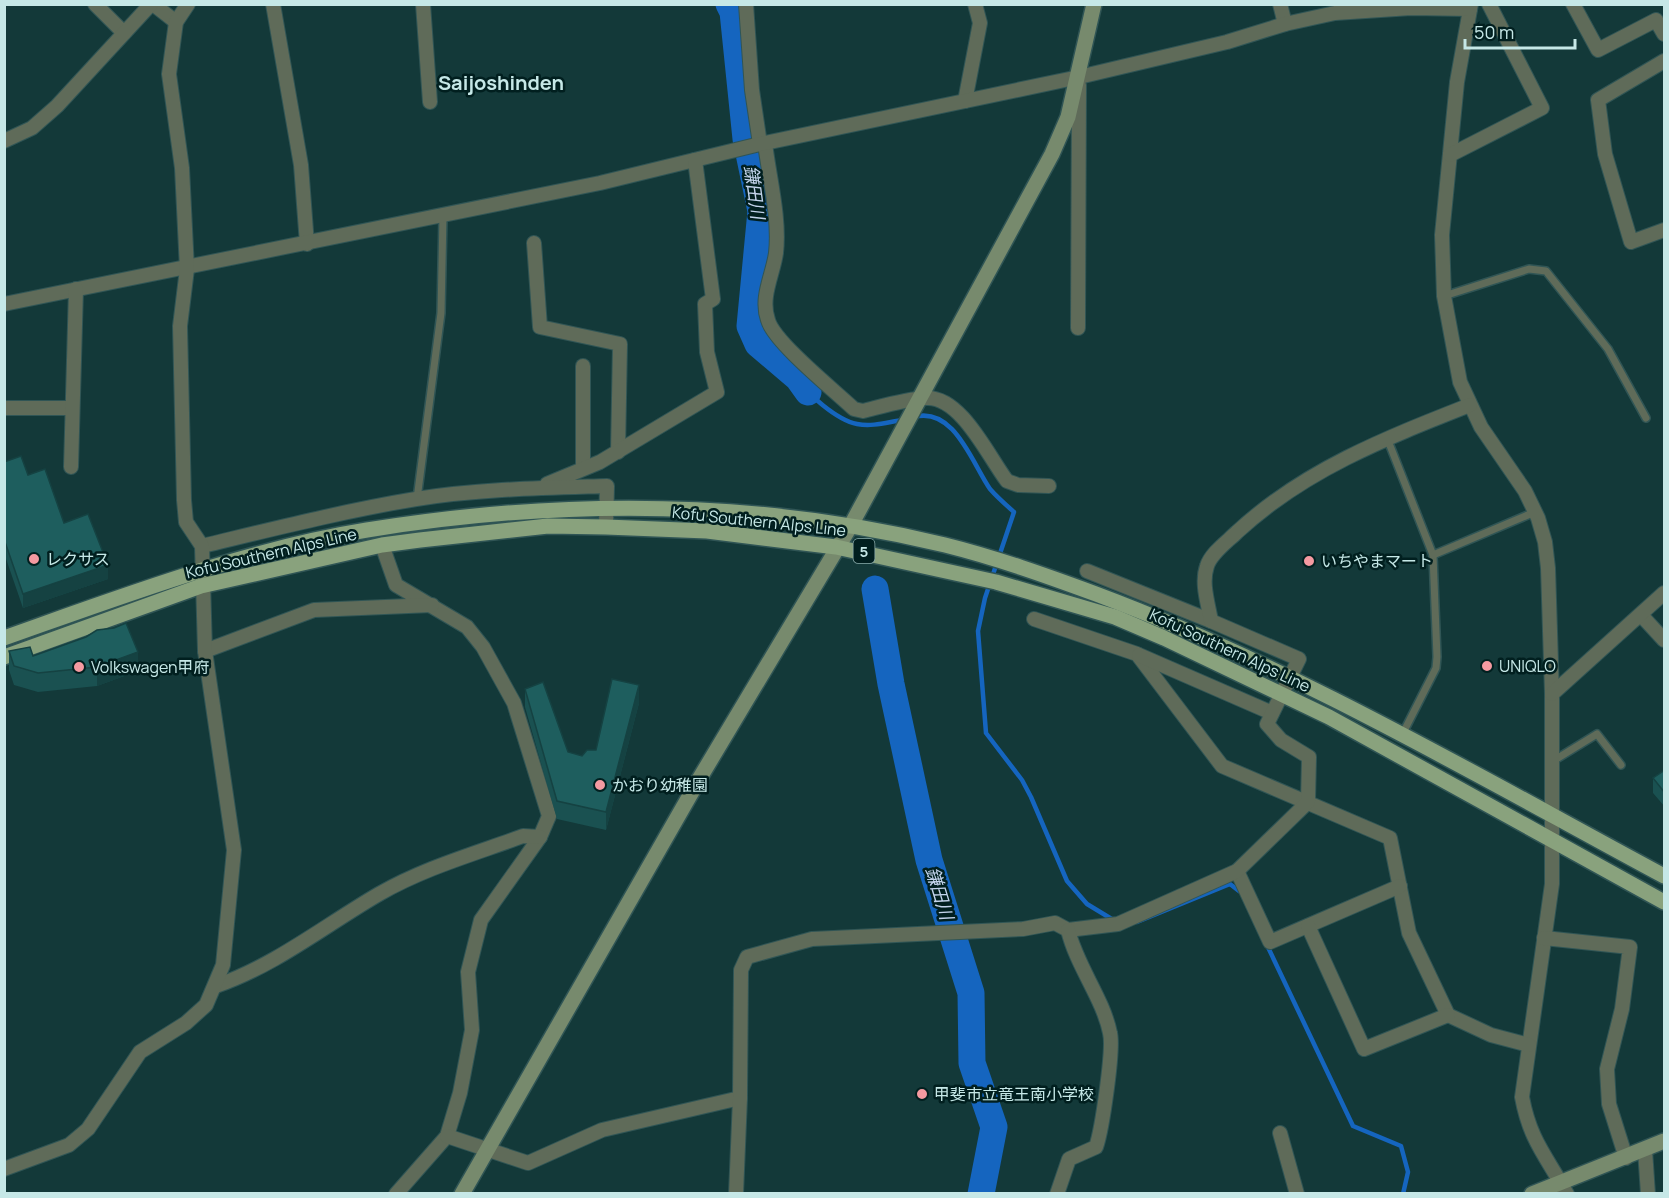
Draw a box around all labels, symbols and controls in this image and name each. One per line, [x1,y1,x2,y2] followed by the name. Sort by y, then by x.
[1465,12,1574,50] scale bar
[1474,20,1514,44] text: 50 m
[438,69,564,96] district label: Saijoshinden
[739,164,771,222] water label: 鎌田川
[671,501,847,541] street label: Kofu Southern Alps Line
[183,523,359,583] street label: Kofu Southern Alps Line
[854,539,874,563] road number: 5
[46,548,110,570] place label: レクサス
[1321,550,1433,572] place label: いちやまマート
[27,552,41,566] marker: レクサス
[1302,554,1316,568] marker: いちやまマート
[1146,603,1314,697] street label: Kofu Southern Alps Line
[1499,655,1556,677] place label: UNIQLO
[91,656,210,678] place label: Volkswagen甲府
[1480,659,1494,673] marker: UNIQLO
[72,660,86,674] marker: Volkswagen甲府
[612,774,708,796] place label: かおり幼稚園
[593,778,607,792] marker: かおり幼稚園
[921,864,960,924] water label: 鎌田川
[934,1083,1094,1105] place label: 甲斐市立竜王南小学校
[915,1087,929,1101] marker: 甲斐市立竜王南小学校

